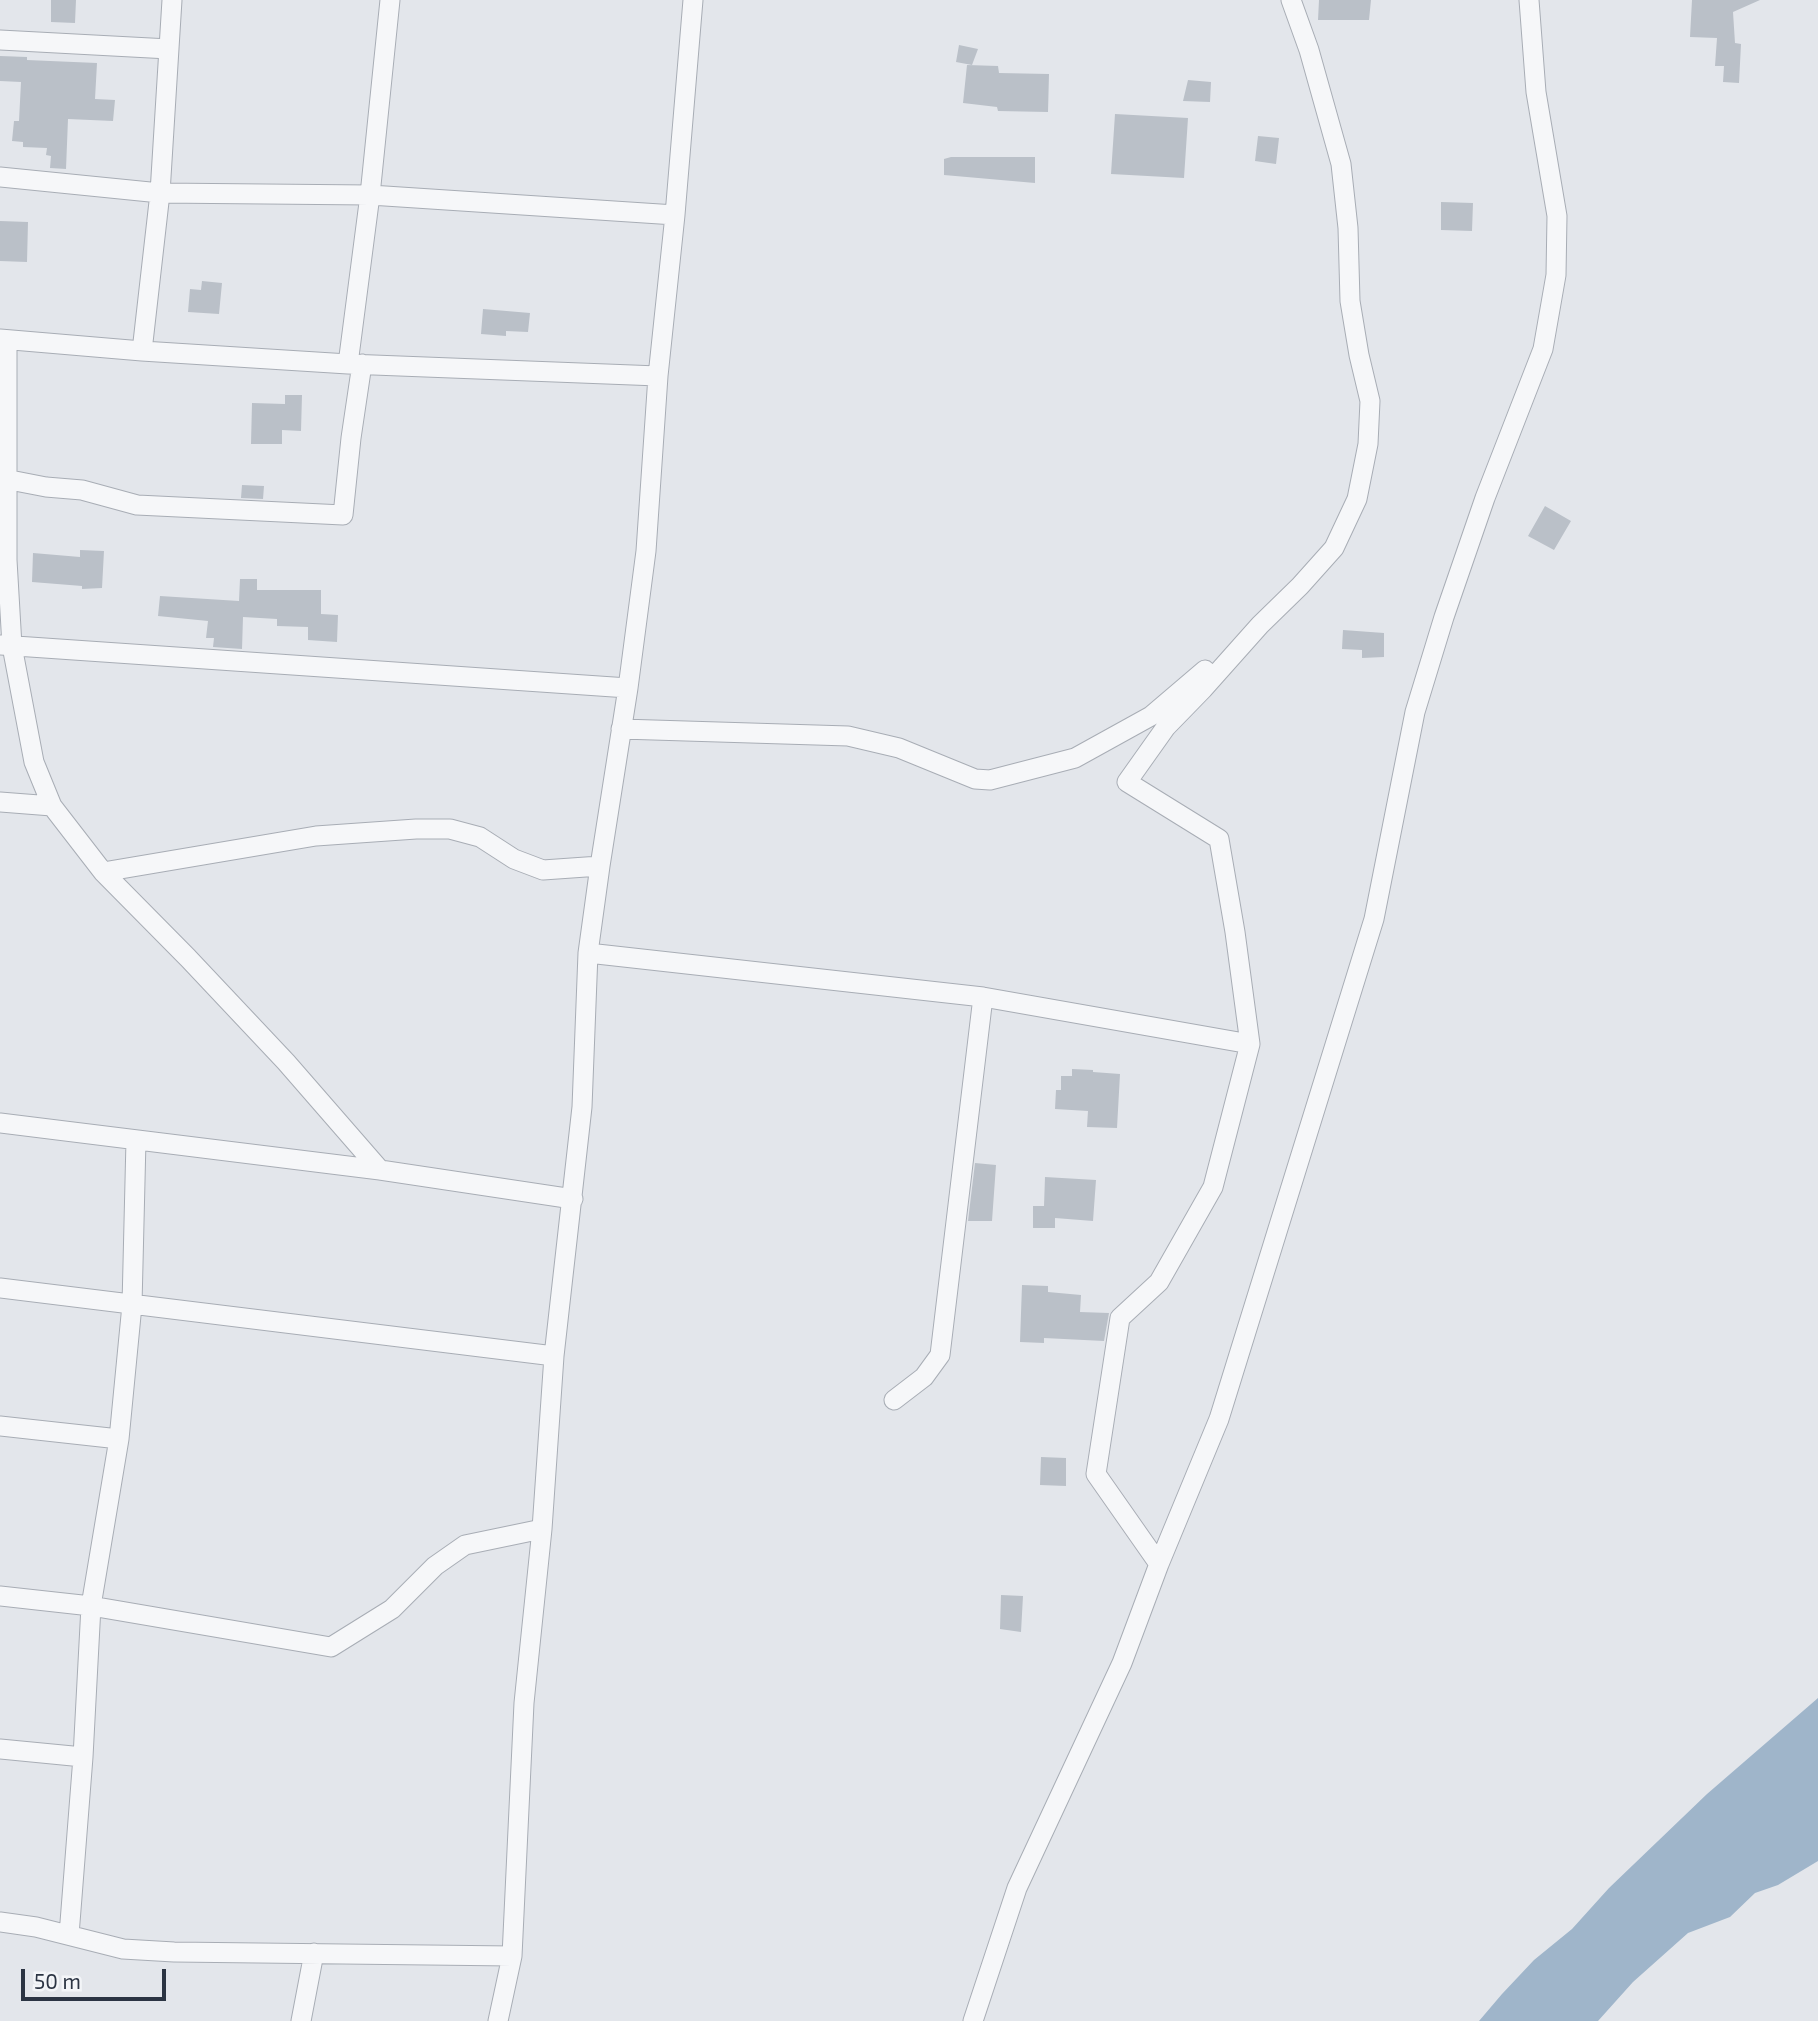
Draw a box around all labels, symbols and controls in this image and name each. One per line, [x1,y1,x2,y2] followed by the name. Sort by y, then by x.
[24,1954,170,1998] scale bar
[34,1968,81,1993] text: 50 m

